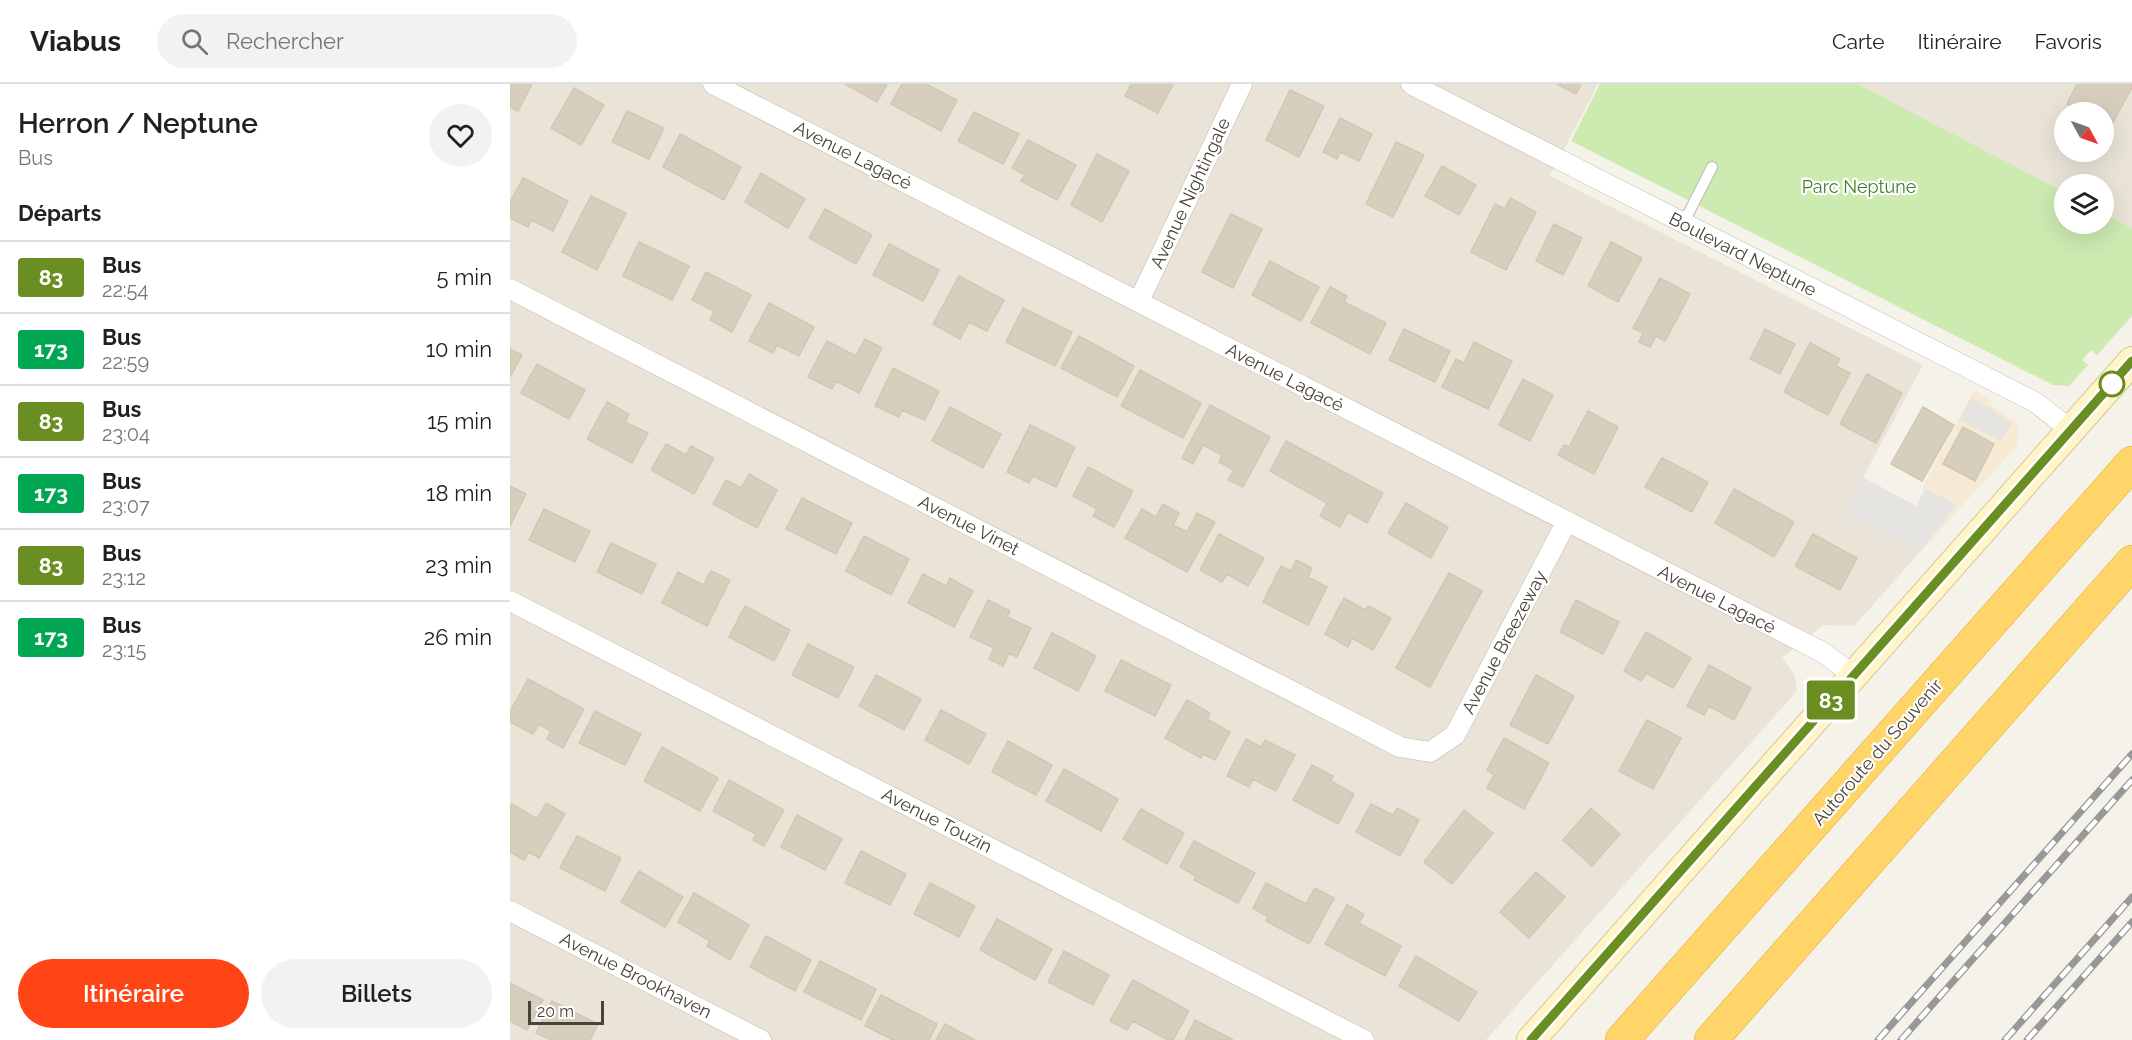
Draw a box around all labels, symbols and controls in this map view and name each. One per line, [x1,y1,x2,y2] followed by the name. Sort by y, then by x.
[157,14,577,68] search box
[30,25,121,58] text: Viabus
[178,25,211,58] icon: search
[226,28,344,54] text: Rechercher
[1832,29,1884,54] text: Carte
[1917,29,2001,54] text: Itinéraire
[2034,29,2102,54] text: Favoris
[2054,102,2114,162] north arrow
[2054,102,2114,234] map controls
[429,104,492,167] button: heart
[18,107,258,140] text: Herron / Neptune
[1146,114,1234,272] street label: Avenue Nightingale
[791,116,916,194] street label: Avenue Lagacé
[18,146,53,170] text: Bus
[2054,174,2114,234] button: layers
[1802,176,1917,197] park label: Parc Neptune
[18,200,101,226] text: Départs
[1666,208,1821,300] street label: Boulevard Neptune
[102,252,141,278] text: Bus
[437,264,492,290] text: 5 min
[39,265,63,290] text: 83
[102,278,148,302] text: 22:54
[102,324,141,350] text: Bus
[426,336,492,362] text: 10 min
[34,337,68,362] text: 173
[1223,338,1348,416] street label: Avenue Lagacé
[102,350,149,374] text: 22:59
[2099,371,2125,397] unlabelled marker
[102,396,141,422] text: Bus
[427,408,492,434] text: 15 min
[39,409,63,434] text: 83
[102,422,150,446] text: 23:04
[102,468,141,494] text: Bus
[426,480,492,506] text: 18 min
[34,481,68,506] text: 173
[915,491,1023,559] street label: Avenue Vinet
[102,494,150,518] text: 23:07
[102,540,141,566] text: Bus
[425,552,492,578] text: 23 min
[39,553,63,578] text: 83
[1655,560,1780,638] street label: Avenue Lagacé
[102,566,146,590] text: 23:12
[1457,566,1551,717] street label: Avenue Breezeway
[102,612,141,638] text: Bus
[424,624,492,650] text: 26 min
[34,625,68,650] text: 173
[102,638,146,662] text: 23:15
[1808,674,1947,829] street label: Autoroute du Souvenir
[1804,680,1858,720] line badge: 83
[1819,688,1843,713] text: 83
[878,783,996,857] street label: Avenue Touzin
[557,928,715,1022] street label: Avenue Brookhaven
[18,959,249,1028] button: Itinéraire
[261,959,492,1028] button: Billets
[528,998,604,1026] scale bar
[537,1002,574,1021] text: 20 m

